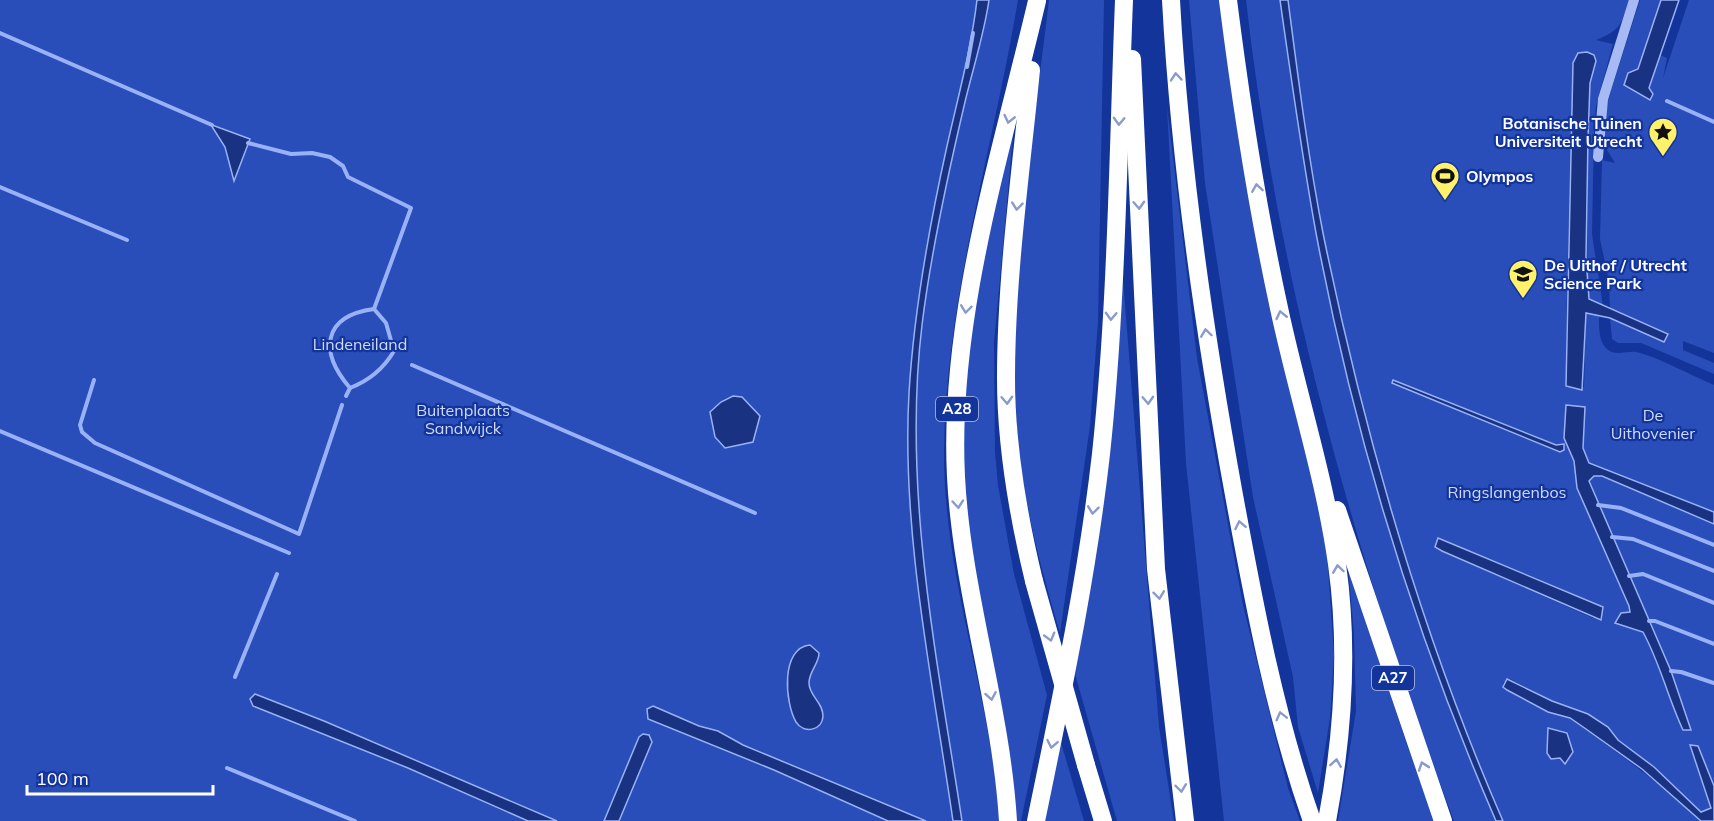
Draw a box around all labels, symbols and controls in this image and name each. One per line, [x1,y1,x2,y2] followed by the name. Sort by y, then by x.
[1170,73,1183,82] one-way arrow
[1495,113,1642,151] place label: Botanische Tuinen Universiteit Utrecht
[1004,114,1017,124] one-way arrow
[1647,116,1679,158] place icon: Botanische Tuinen Universiteit Utrecht
[1113,117,1126,126] one-way arrow
[1429,160,1461,202] sports icon: Olympos
[1466,166,1533,186] place label: Olympos
[1251,184,1263,193] one-way arrow
[1011,201,1024,210] one-way arrow
[1133,201,1146,210] one-way arrow
[1544,255,1687,293] place label: De Uithof / Utrecht Science Park
[1507,258,1539,300] school or university icon: De Uithof / Utrecht Science Park
[960,305,972,314] one-way arrow
[1275,310,1288,320] one-way arrow
[1105,312,1118,321] one-way arrow
[1201,329,1213,338] one-way arrow
[313,334,407,354] park label: Lindeneiland
[1001,396,1014,405] one-way arrow
[1142,396,1155,405] one-way arrow
[936,397,978,421] road number: A28
[416,400,510,438] park label: Buitenplaats Sandwijck
[1611,405,1695,443] park label: De Uithovenier
[1447,482,1567,502] park label: Ringslangenbos
[951,499,964,508] one-way arrow
[1088,506,1100,515] one-way arrow
[1234,521,1247,531] one-way arrow
[1332,564,1344,574] one-way arrow
[1152,590,1165,599] one-way arrow
[1042,632,1055,642] one-way arrow
[1372,666,1414,690] road number: A27
[984,690,997,700] one-way arrow
[1276,711,1289,721] one-way arrow
[1046,738,1059,748] one-way arrow
[27,758,213,796] scale bar
[1330,759,1342,768] one-way arrow
[1418,761,1431,772] one-way arrow
[36,767,89,790] text: 100 m
[1174,784,1187,793] one-way arrow

